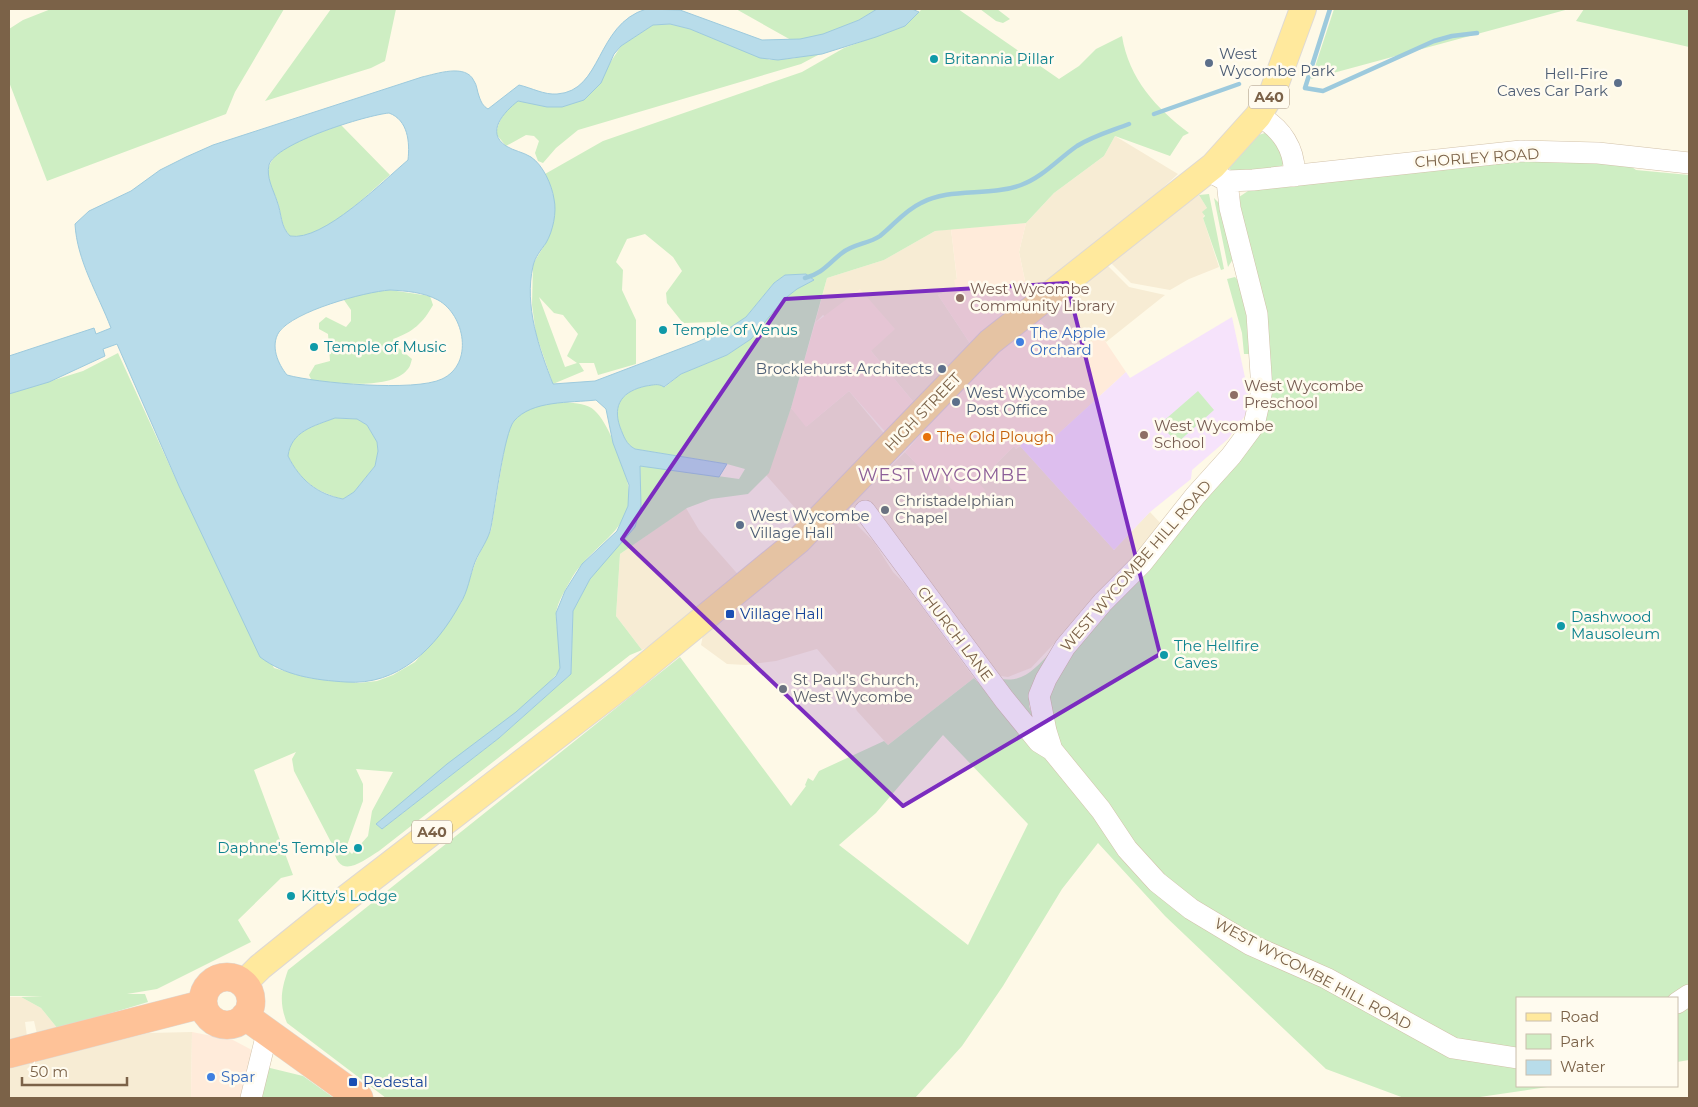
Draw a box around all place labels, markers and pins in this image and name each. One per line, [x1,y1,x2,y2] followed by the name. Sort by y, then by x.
[1219,44,1335,80] place label: West Wycombe Park
[944,49,1055,68] place label: Britannia Pillar
[928,53,940,65] marker: Britannia Pillar
[1203,57,1215,69] marker: West Wycombe Park
[1497,64,1608,100] place label: Hell-Fire Caves Car Park
[1612,77,1624,89] marker: Hell-Fire Caves Car Park
[970,279,1115,315] place label: West Wycombe Community Library
[954,292,966,304] marker: West Wycombe Community Library
[673,320,798,339] place label: Temple of Venus
[1030,323,1106,359] place label: The Apple Orchard
[657,324,669,336] marker: Temple of Venus
[1014,336,1026,348] marker: The Apple Orchard
[324,337,447,356] place label: Temple of Music
[308,341,320,353] marker: Temple of Music
[756,359,932,378] place label: Brocklehurst Architects
[936,363,948,375] marker: Brocklehurst Architects
[1244,376,1364,412] place label: West Wycombe Preschool
[966,383,1086,419] place label: West Wycombe Post Office
[1228,389,1240,401] marker: West Wycombe Preschool
[950,396,962,408] marker: West Wycombe Post Office
[1154,416,1274,452] place label: West Wycombe School
[937,427,1054,446] place label: The Old Plough
[1138,429,1150,441] marker: West Wycombe School
[921,431,933,443] marker: The Old Plough
[895,491,1014,527] place label: Christadelphian Chapel
[879,504,891,516] marker: Christadelphian Chapel
[750,506,870,542] place label: West Wycombe Village Hall
[734,519,746,531] marker: West Wycombe Village Hall
[740,604,824,623] place label: Village Hall
[1571,607,1660,643] place label: Dashwood Mausoleum
[724,608,736,620] marker: Village Hall
[1555,620,1567,632] marker: Dashwood Mausoleum
[1174,636,1259,672] place label: The Hellfire Caves
[1158,649,1170,661] marker: The Hellfire Caves
[793,670,918,706] place label: St Paul's Church, West Wycombe
[777,683,789,695] marker: St Paul's Church, West Wycombe
[217,838,348,857] place label: Daphne's Temple
[352,842,364,854] marker: Daphne's Temple
[301,886,397,905] place label: Kitty's Lodge
[285,890,297,902] marker: Kitty's Lodge
[221,1067,255,1086] place label: Spar
[205,1071,217,1083] marker: Spar
[363,1072,428,1091] place label: Pedestal
[347,1076,359,1088] marker: Pedestal

